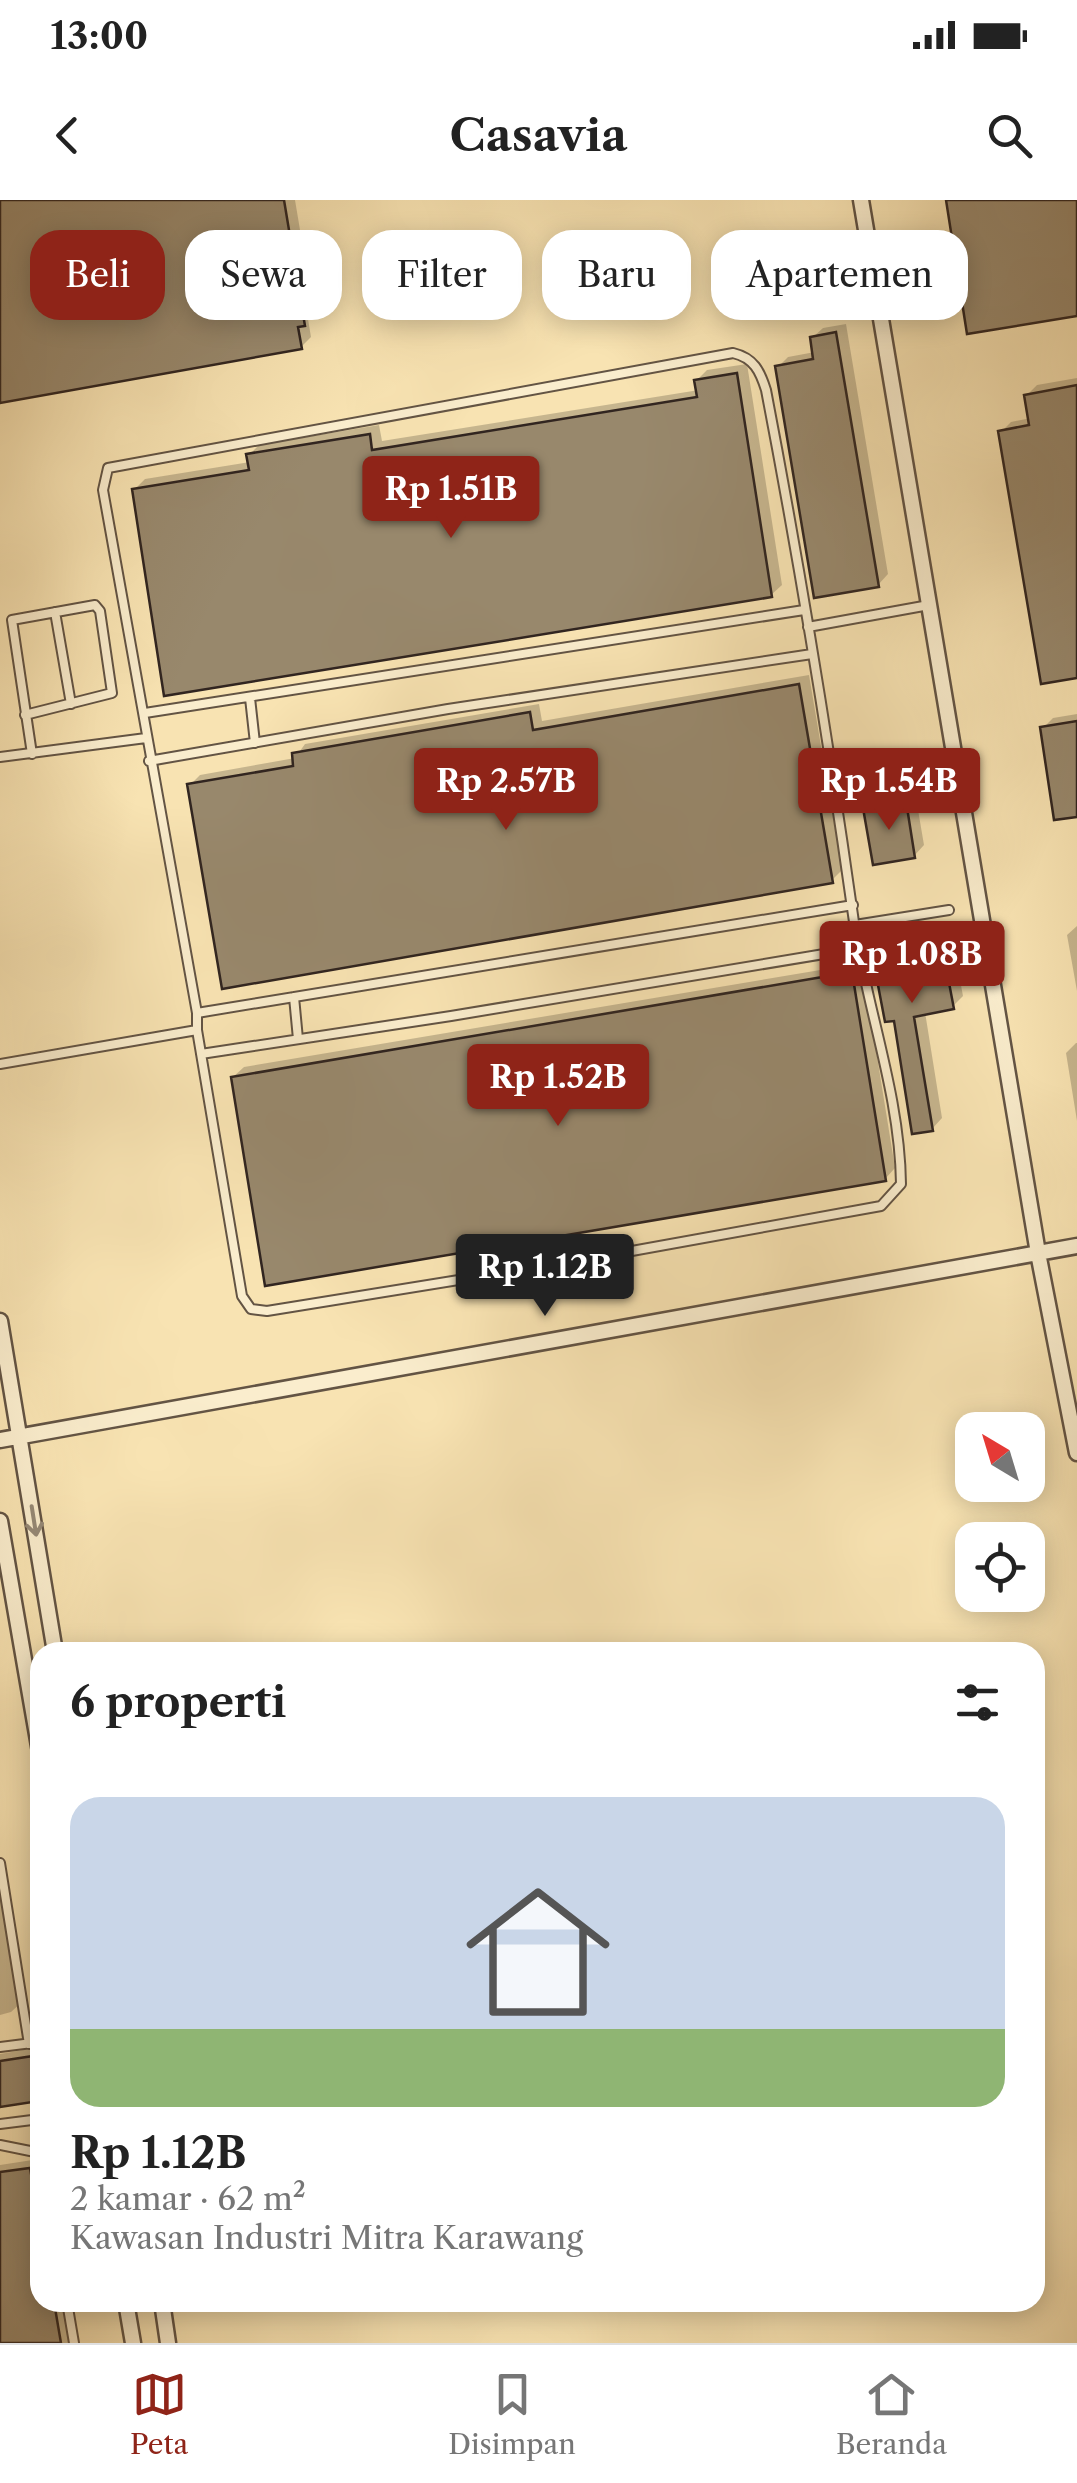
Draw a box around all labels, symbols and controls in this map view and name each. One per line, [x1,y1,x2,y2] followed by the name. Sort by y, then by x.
[50,12,148,59] text: 13:00
[450,107,627,163] text: Casavia
[40,108,95,163] icon: back
[982,108,1037,163] icon: search
[30,230,165,320] chip: Beli
[185,230,342,320] chip: Sewa
[362,230,522,320] chip: Filter
[542,230,691,320] chip: Baru
[711,230,968,320] chip: Apartemen
[348,456,554,541] pin: Rp 1.51B
[384,469,518,508] text: Rp 1.51B
[403,748,609,833] pin: Rp 2.57B
[786,748,992,833] pin: Rp 1.54B
[436,761,576,800] text: Rp 2.57B
[820,761,958,800] text: Rp 1.54B
[809,921,1015,1006] pin: Rp 1.08B
[842,934,982,973] text: Rp 1.08B
[455,1044,661,1129] pin: Rp 1.52B
[489,1057,627,1096] text: Rp 1.52B
[442,1234,648,1319] pin: Rp 1.12B
[478,1247,612,1286] text: Rp 1.12B
[955,1412,1045,1502] north arrow
[955,1412,1045,1612] map controls
[25,1504,43,1537] one-way arrow
[955,1522,1045,1612] button: locate
[950,1675,1005,1730] icon: filters
[70,1676,286,1728] text: 6 properti
[448,1862,628,2042] icon: home
[70,2127,246,2179] text: Rp 1.12B
[70,2179,306,2218] text: 2 kamar · 62 m²
[70,2218,583,2257] text: Kawasan Industri Mitra Karawang
[130,2367,188,2461] tab: Peta
[448,2367,576,2461] tab: Disimpan
[836,2367,947,2461] tab: Beranda

